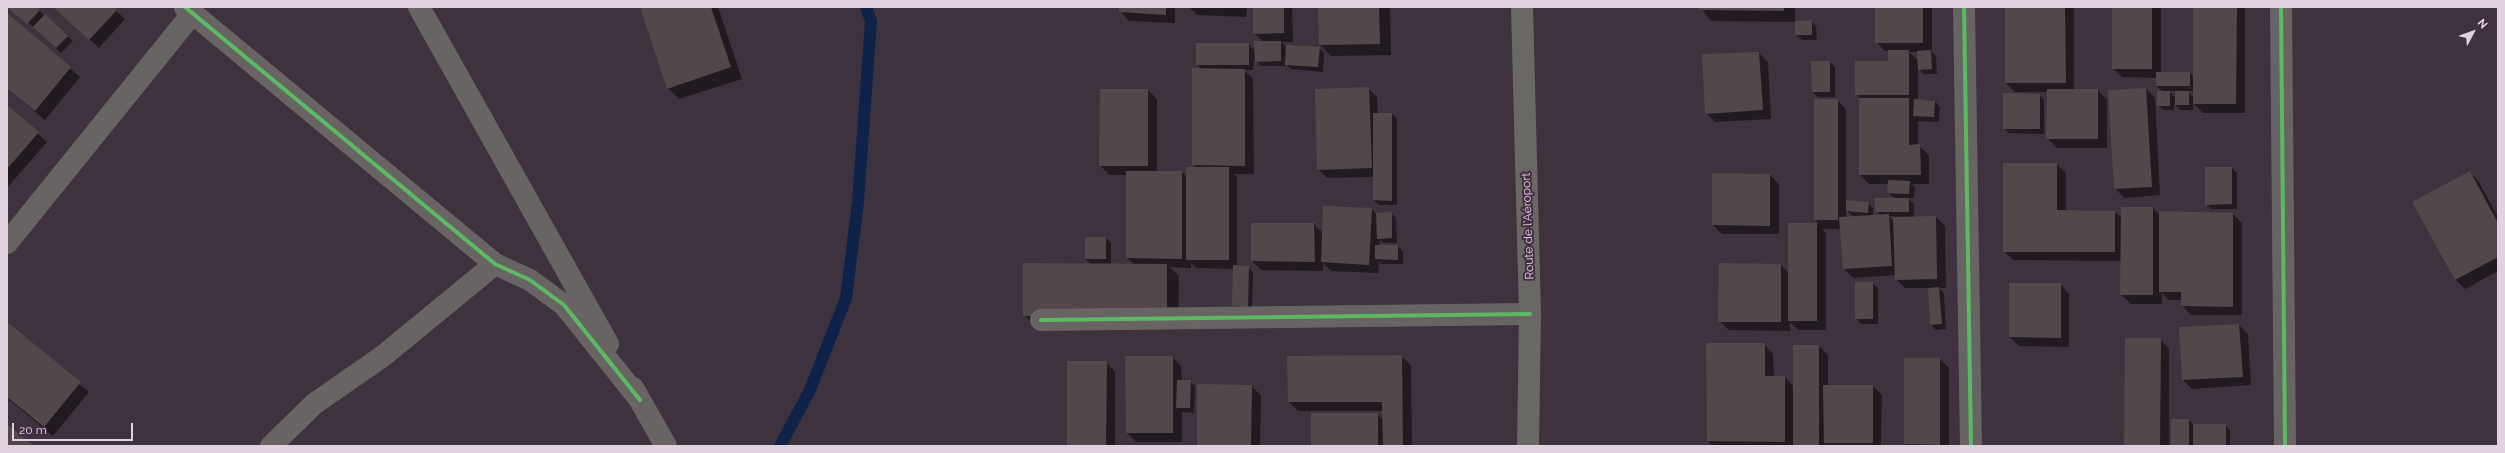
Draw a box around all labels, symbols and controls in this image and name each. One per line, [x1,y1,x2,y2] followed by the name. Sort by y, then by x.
[2453,12,2493,52] north arrow
[2475,16,2490,31] text: N
[1519,172,1537,280] street label: Route de l'Aéroport
[14,415,135,441] scale bar
[19,423,47,437] text: 20 m

